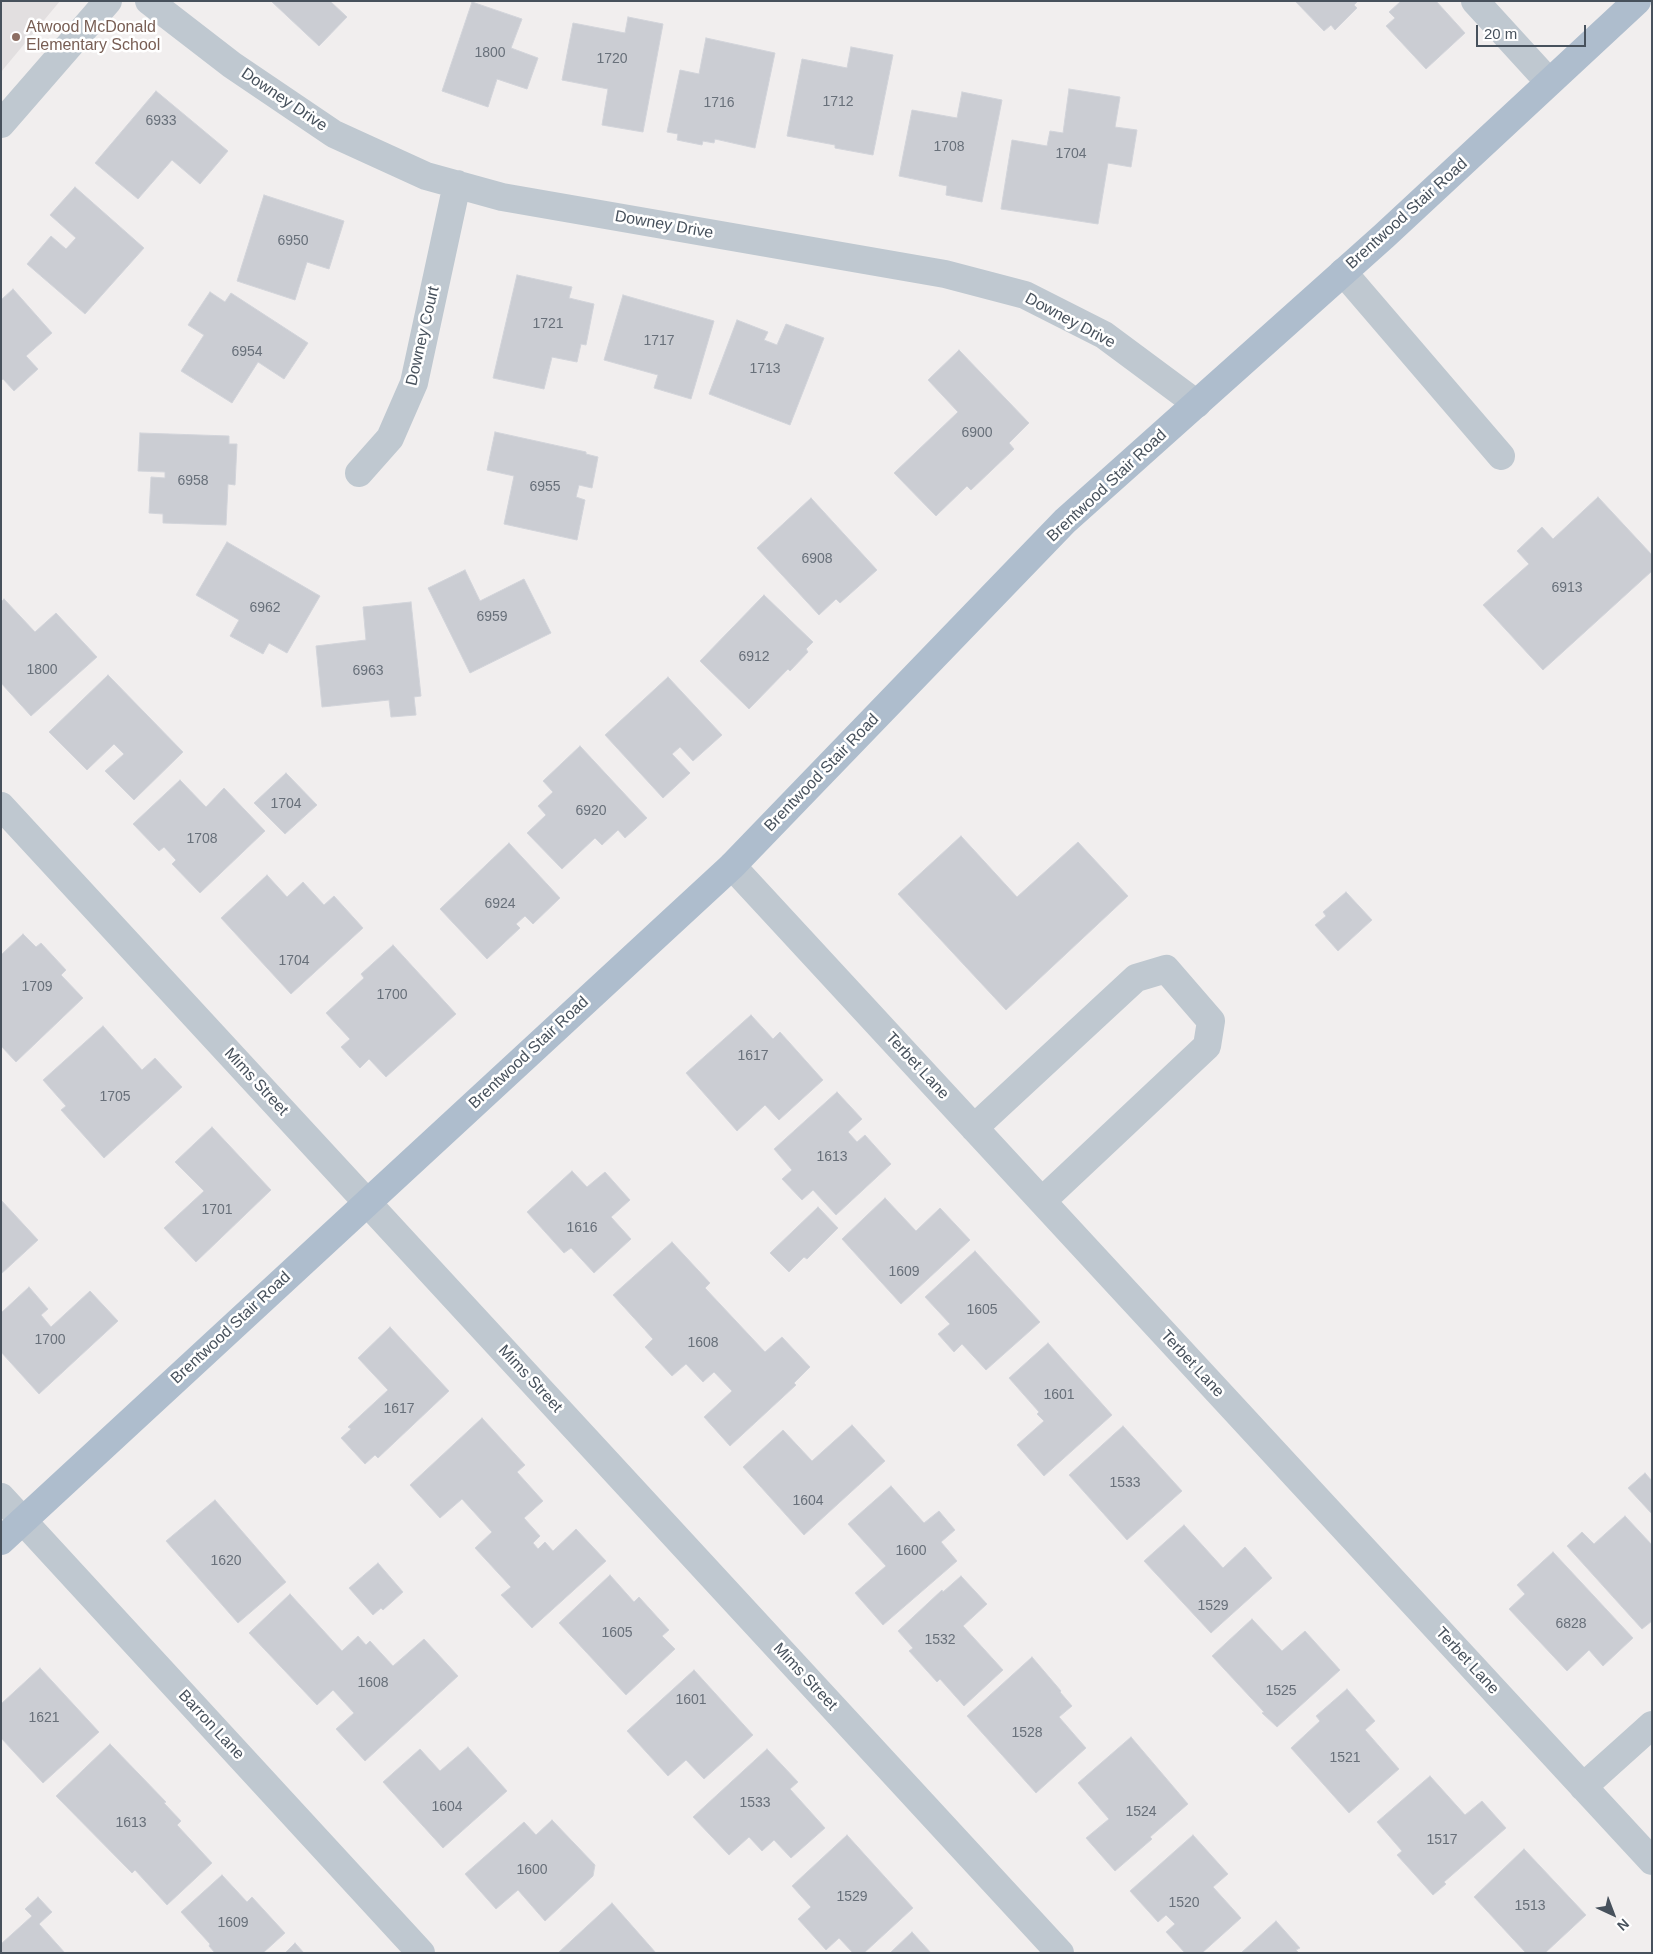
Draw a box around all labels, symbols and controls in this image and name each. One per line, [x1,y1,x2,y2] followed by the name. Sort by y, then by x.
[1478,15,1588,47] scale bar
[26,18,160,56] place label: Atwood McDonald Elementary School
[1484,25,1517,42] text: 20 m
[10,31,22,43] marker: Atwood McDonald Elementary School
[474,45,506,61] house number: 1800
[596,51,628,67] house number: 1720
[237,64,331,136] street label: Downey Drive
[822,94,854,110] house number: 1712
[703,95,735,111] house number: 1716
[145,113,177,129] house number: 6933
[933,139,965,155] house number: 1708
[1055,146,1087,162] house number: 1704
[1342,154,1472,274] street label: Brentwood Stair Road
[613,207,715,243] street label: Downey Drive
[277,233,309,249] house number: 6950
[402,284,444,388] street label: Downey Court
[1022,289,1118,353] street label: Downey Drive
[532,316,564,332] house number: 1721
[643,333,675,349] house number: 1717
[231,344,263,360] house number: 6954
[749,361,781,377] house number: 1713
[961,425,993,441] house number: 6900
[1043,426,1171,546] street label: Brentwood Stair Road
[177,473,209,489] house number: 6958
[529,479,561,495] house number: 6955
[801,551,833,567] house number: 6908
[1551,580,1583,596] house number: 6913
[249,600,281,616] house number: 6962
[476,609,508,625] house number: 6959
[738,649,770,665] house number: 6912
[26,662,58,678] house number: 1800
[352,663,384,679] house number: 6963
[761,710,883,836] street label: Brentwood Stair Road
[270,796,302,812] house number: 1704
[575,803,607,819] house number: 6920
[186,831,218,847] house number: 1708
[484,896,516,912] house number: 6924
[278,953,310,969] house number: 1704
[21,979,53,995] house number: 1709
[376,987,408,1003] house number: 1700
[465,993,593,1113] street label: Brentwood Stair Road
[881,1029,953,1103] street label: Terbet Lane
[220,1044,292,1120] street label: Mims Street
[737,1048,769,1064] house number: 1617
[99,1089,131,1105] house number: 1705
[816,1149,848,1165] house number: 1613
[201,1202,233,1218] house number: 1701
[566,1220,598,1236] house number: 1616
[888,1264,920,1280] house number: 1609
[167,1268,295,1388] street label: Brentwood Stair Road
[966,1302,998,1318] house number: 1605
[1156,1327,1228,1401] street label: Terbet Lane
[34,1332,66,1348] house number: 1700
[687,1335,719,1351] house number: 1608
[494,1341,566,1417] street label: Mims Street
[1043,1387,1075,1403] house number: 1601
[383,1401,415,1417] house number: 1617
[1109,1475,1141,1491] house number: 1533
[792,1493,824,1509] house number: 1604
[895,1543,927,1559] house number: 1600
[210,1553,242,1569] house number: 1620
[1197,1598,1229,1614] house number: 1529
[1555,1616,1587,1632] house number: 6828
[1431,1624,1503,1698] street label: Terbet Lane
[601,1625,633,1641] house number: 1605
[924,1632,956,1648] house number: 1532
[769,1639,841,1715] street label: Mims Street
[357,1675,389,1691] house number: 1608
[1265,1683,1297,1699] house number: 1525
[174,1686,248,1764] street label: Barron Lane
[675,1692,707,1708] house number: 1601
[28,1710,60,1726] house number: 1621
[1011,1725,1043,1741] house number: 1528
[1329,1750,1361,1766] house number: 1521
[739,1795,771,1811] house number: 1533
[431,1799,463,1815] house number: 1604
[1125,1804,1157,1820] house number: 1524
[115,1815,147,1831] house number: 1613
[1426,1832,1458,1848] house number: 1517
[516,1862,548,1878] house number: 1600
[836,1889,868,1905] house number: 1529
[1588,1889,1638,1939] north arrow
[1168,1895,1200,1911] house number: 1520
[1514,1898,1546,1914] house number: 1513
[217,1915,249,1931] house number: 1609
[1614,1916,1632,1934] text: N

